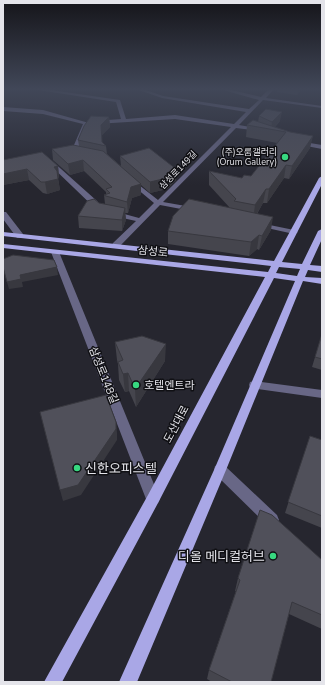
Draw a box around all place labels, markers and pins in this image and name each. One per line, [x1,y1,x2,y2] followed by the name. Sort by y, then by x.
[217,146,277,168] place label: (주)오룸갤러리 (Orum Gallery)
[280,152,290,162] marker: (주)오룸갤러리 (Orum Gallery)
[144,378,195,393] place label: 호텔엔트라
[131,380,141,390] marker: 호텔엔트라
[85,460,157,478] place label: 신한오피스텔
[72,463,82,473] marker: 신한오피스텔
[178,548,265,566] place label: 디올 메디컬허브
[268,551,278,561] marker: 디올 메디컬허브

